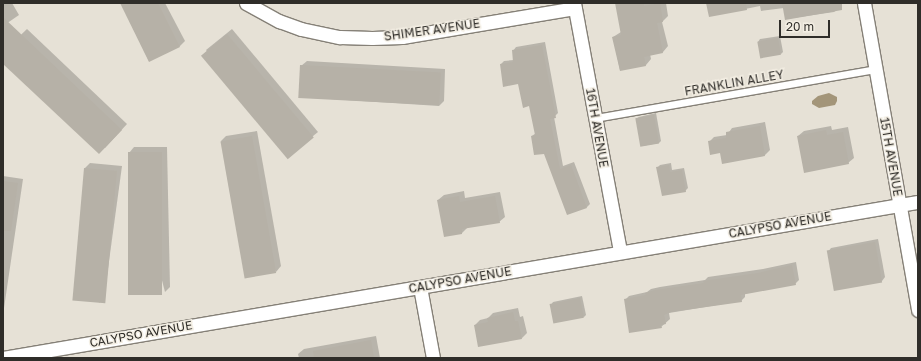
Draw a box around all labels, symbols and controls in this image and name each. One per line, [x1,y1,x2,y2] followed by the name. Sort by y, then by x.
[781,12,832,38] scale bar
[383,16,481,44] street label: SHIMER AVENUE
[786,19,814,34] text: 20 m
[683,67,785,99] street label: FRANKLIN ALLEY
[583,87,611,169] street label: 16TH AVENUE
[877,116,905,198] street label: 15TH AVENUE
[728,209,832,241] street label: CALYPSO AVENUE
[408,264,512,296] street label: CALYPSO AVENUE
[89,318,193,350] street label: CALYPSO AVENUE

